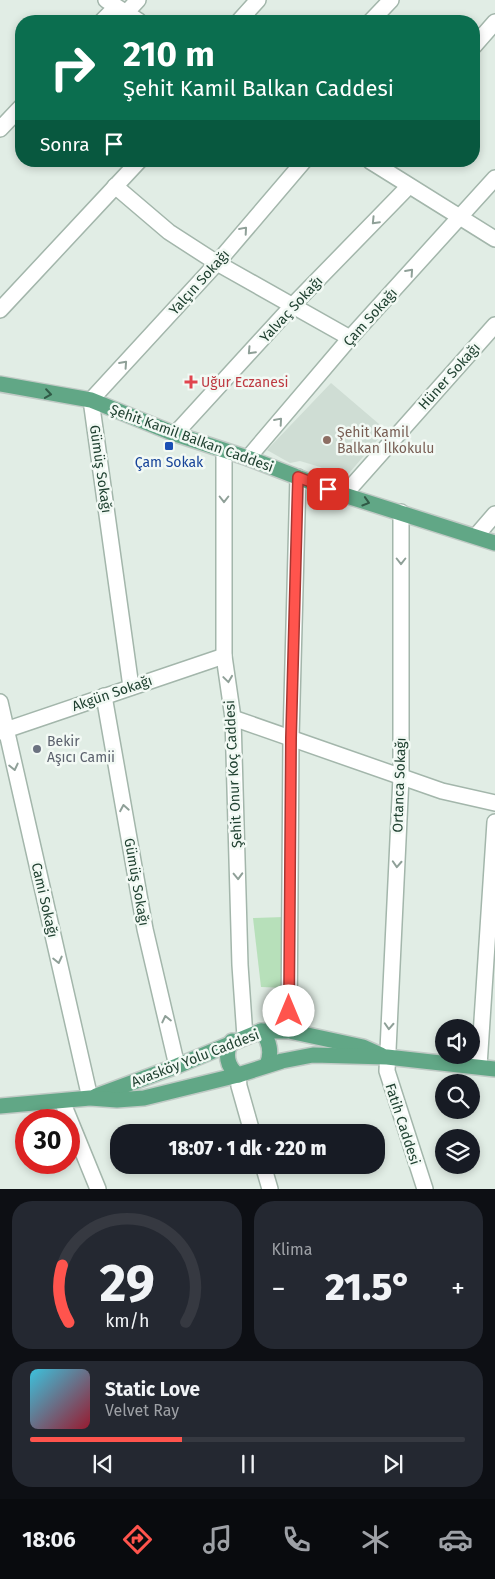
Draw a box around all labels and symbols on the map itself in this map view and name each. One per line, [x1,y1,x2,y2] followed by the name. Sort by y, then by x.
[372,215,381,224] one-way arrow
[239,227,248,236] one-way arrow
[166,246,233,319] street label: Yalçın Sokağı
[404,269,413,278] one-way arrow
[256,273,326,346] street label: Yalvaç Sokağı
[340,285,401,350] street label: Çam Sokağı
[415,339,484,413] street label: Hüner Sokağı
[248,346,257,355] one-way arrow
[118,361,127,370] one-way arrow
[201,374,288,391] place label: Uğur Eczanesi
[185,376,197,388] marker: Uğur Eczanesi
[43,388,52,398] one-way arrow
[108,401,276,476] street label: Şehit Kamil Balkan Caddesi
[274,418,282,427] one-way arrow
[86,424,115,514] street label: Gümüş Sokağı
[337,424,435,457] place label: Şehit Kamil Balkan İlkokulu
[321,434,333,446] marker: Şehit Kamil Balkan İlkokulu
[163,440,175,452] marker: Çam Sokak
[135,454,204,471] place label: Çam Sokak
[307,468,349,510] pin
[219,496,229,504] one-way arrow
[362,496,370,506] one-way arrow
[396,558,406,565] one-way arrow
[70,672,155,715] street label: Akgün Sokağı
[222,675,232,684] one-way arrow
[221,700,246,848] street label: Şehit Onur Koç Caddesi
[47,733,115,766] place label: Bekir Aşıcı Camii
[389,737,410,833] street label: Ortanca Sokağı
[31,743,43,755] marker: Bekir Aşıcı Camii
[8,763,19,772] one-way arrow
[119,804,129,812] one-way arrow
[120,837,153,927] street label: Gümüş Sokağı
[391,860,402,868] one-way arrow
[28,861,61,939] street label: Cami Sokağı
[232,873,243,881] one-way arrow
[52,955,63,964] one-way arrow
[262,984,314,1036] position arrow
[161,1014,172,1023] one-way arrow
[384,1022,394,1030] one-way arrow
[129,1026,262,1091] street label: Avasköy Yolu Caddesi
[381,1081,424,1167] street label: Fatih Caddesi
[15,1109,80,1174] speed limit sign: 30

